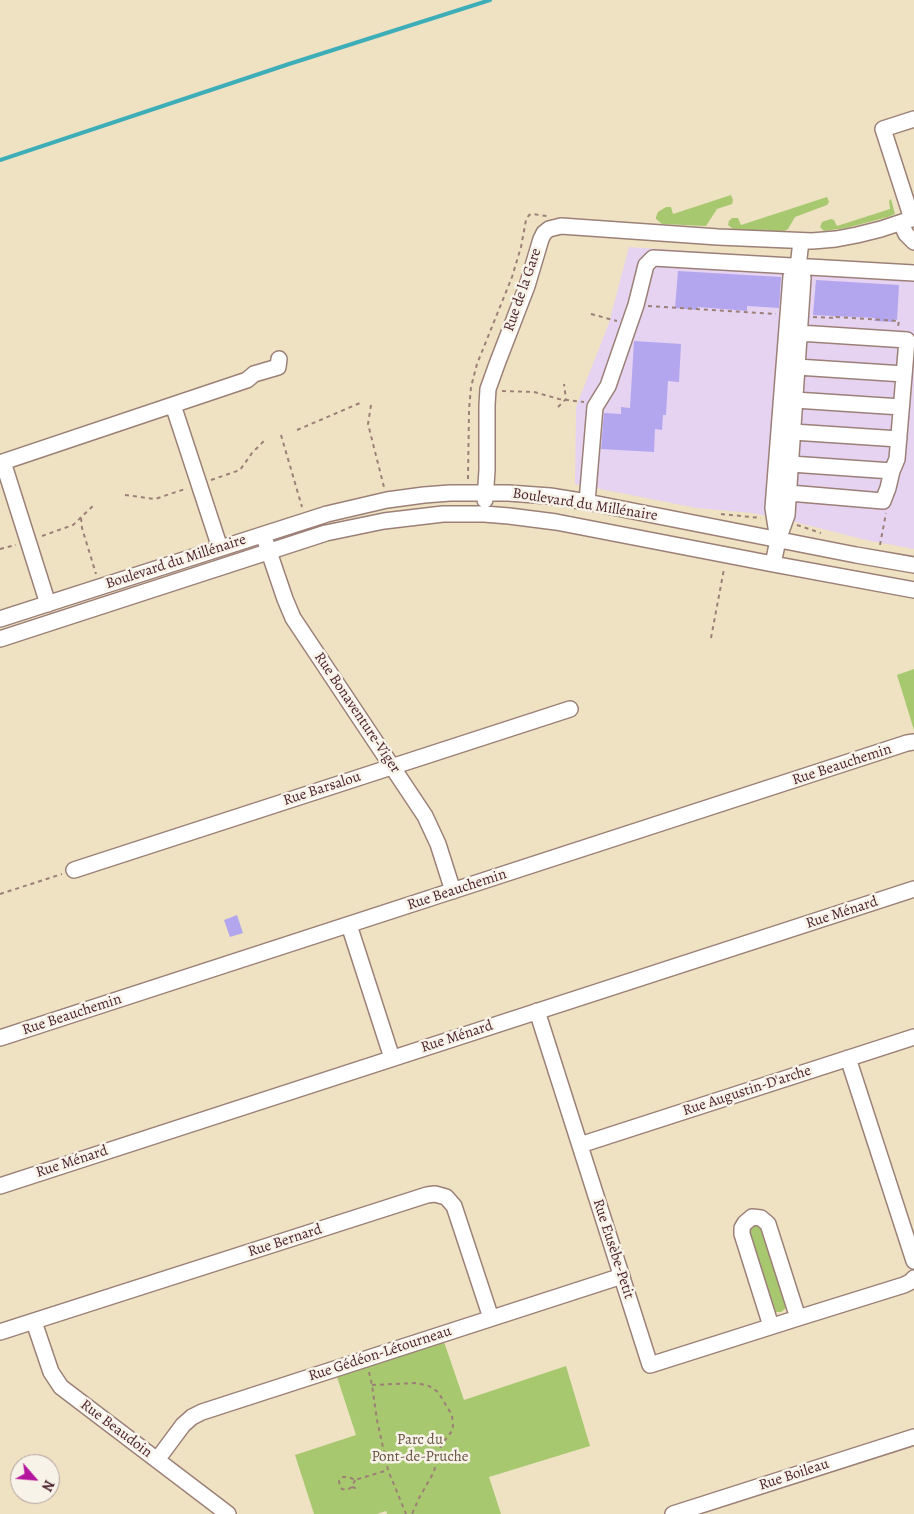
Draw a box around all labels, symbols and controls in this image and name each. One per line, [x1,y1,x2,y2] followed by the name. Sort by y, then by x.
[500,246,546,334] street label: Rue de la Gare
[511,485,659,525] street label: Boulevard du Millénaire
[104,531,248,593] street label: Boulevard du Millénaire
[310,649,404,777] street label: Rue Bonaventure-Viger
[790,740,894,790] street label: Rue Beauchemin
[281,768,363,810] street label: Rue Barsalou
[405,865,509,915] street label: Rue Beauchemin
[804,893,880,933] street label: Rue Ménard
[20,990,124,1040] street label: Rue Beauchemin
[419,1017,495,1057] street label: Rue Ménard
[681,1062,813,1120] street label: Rue Augustin-D'arche
[34,1142,110,1182] street label: Rue Ménard
[588,1197,638,1301] street label: Rue Eusèbe-Petit
[246,1221,324,1261] street label: Rue Bernard
[306,1322,454,1386] street label: Rue Gédéon-Létourneau
[77,1396,155,1462] street label: Rue Beaudoin
[371,1431,469,1466] park label: Parc du Pont-de-Pruche
[10,1454,60,1504] north arrow
[757,1455,831,1495] street label: Rue Boileau
[37,1477,59,1494] text: N

